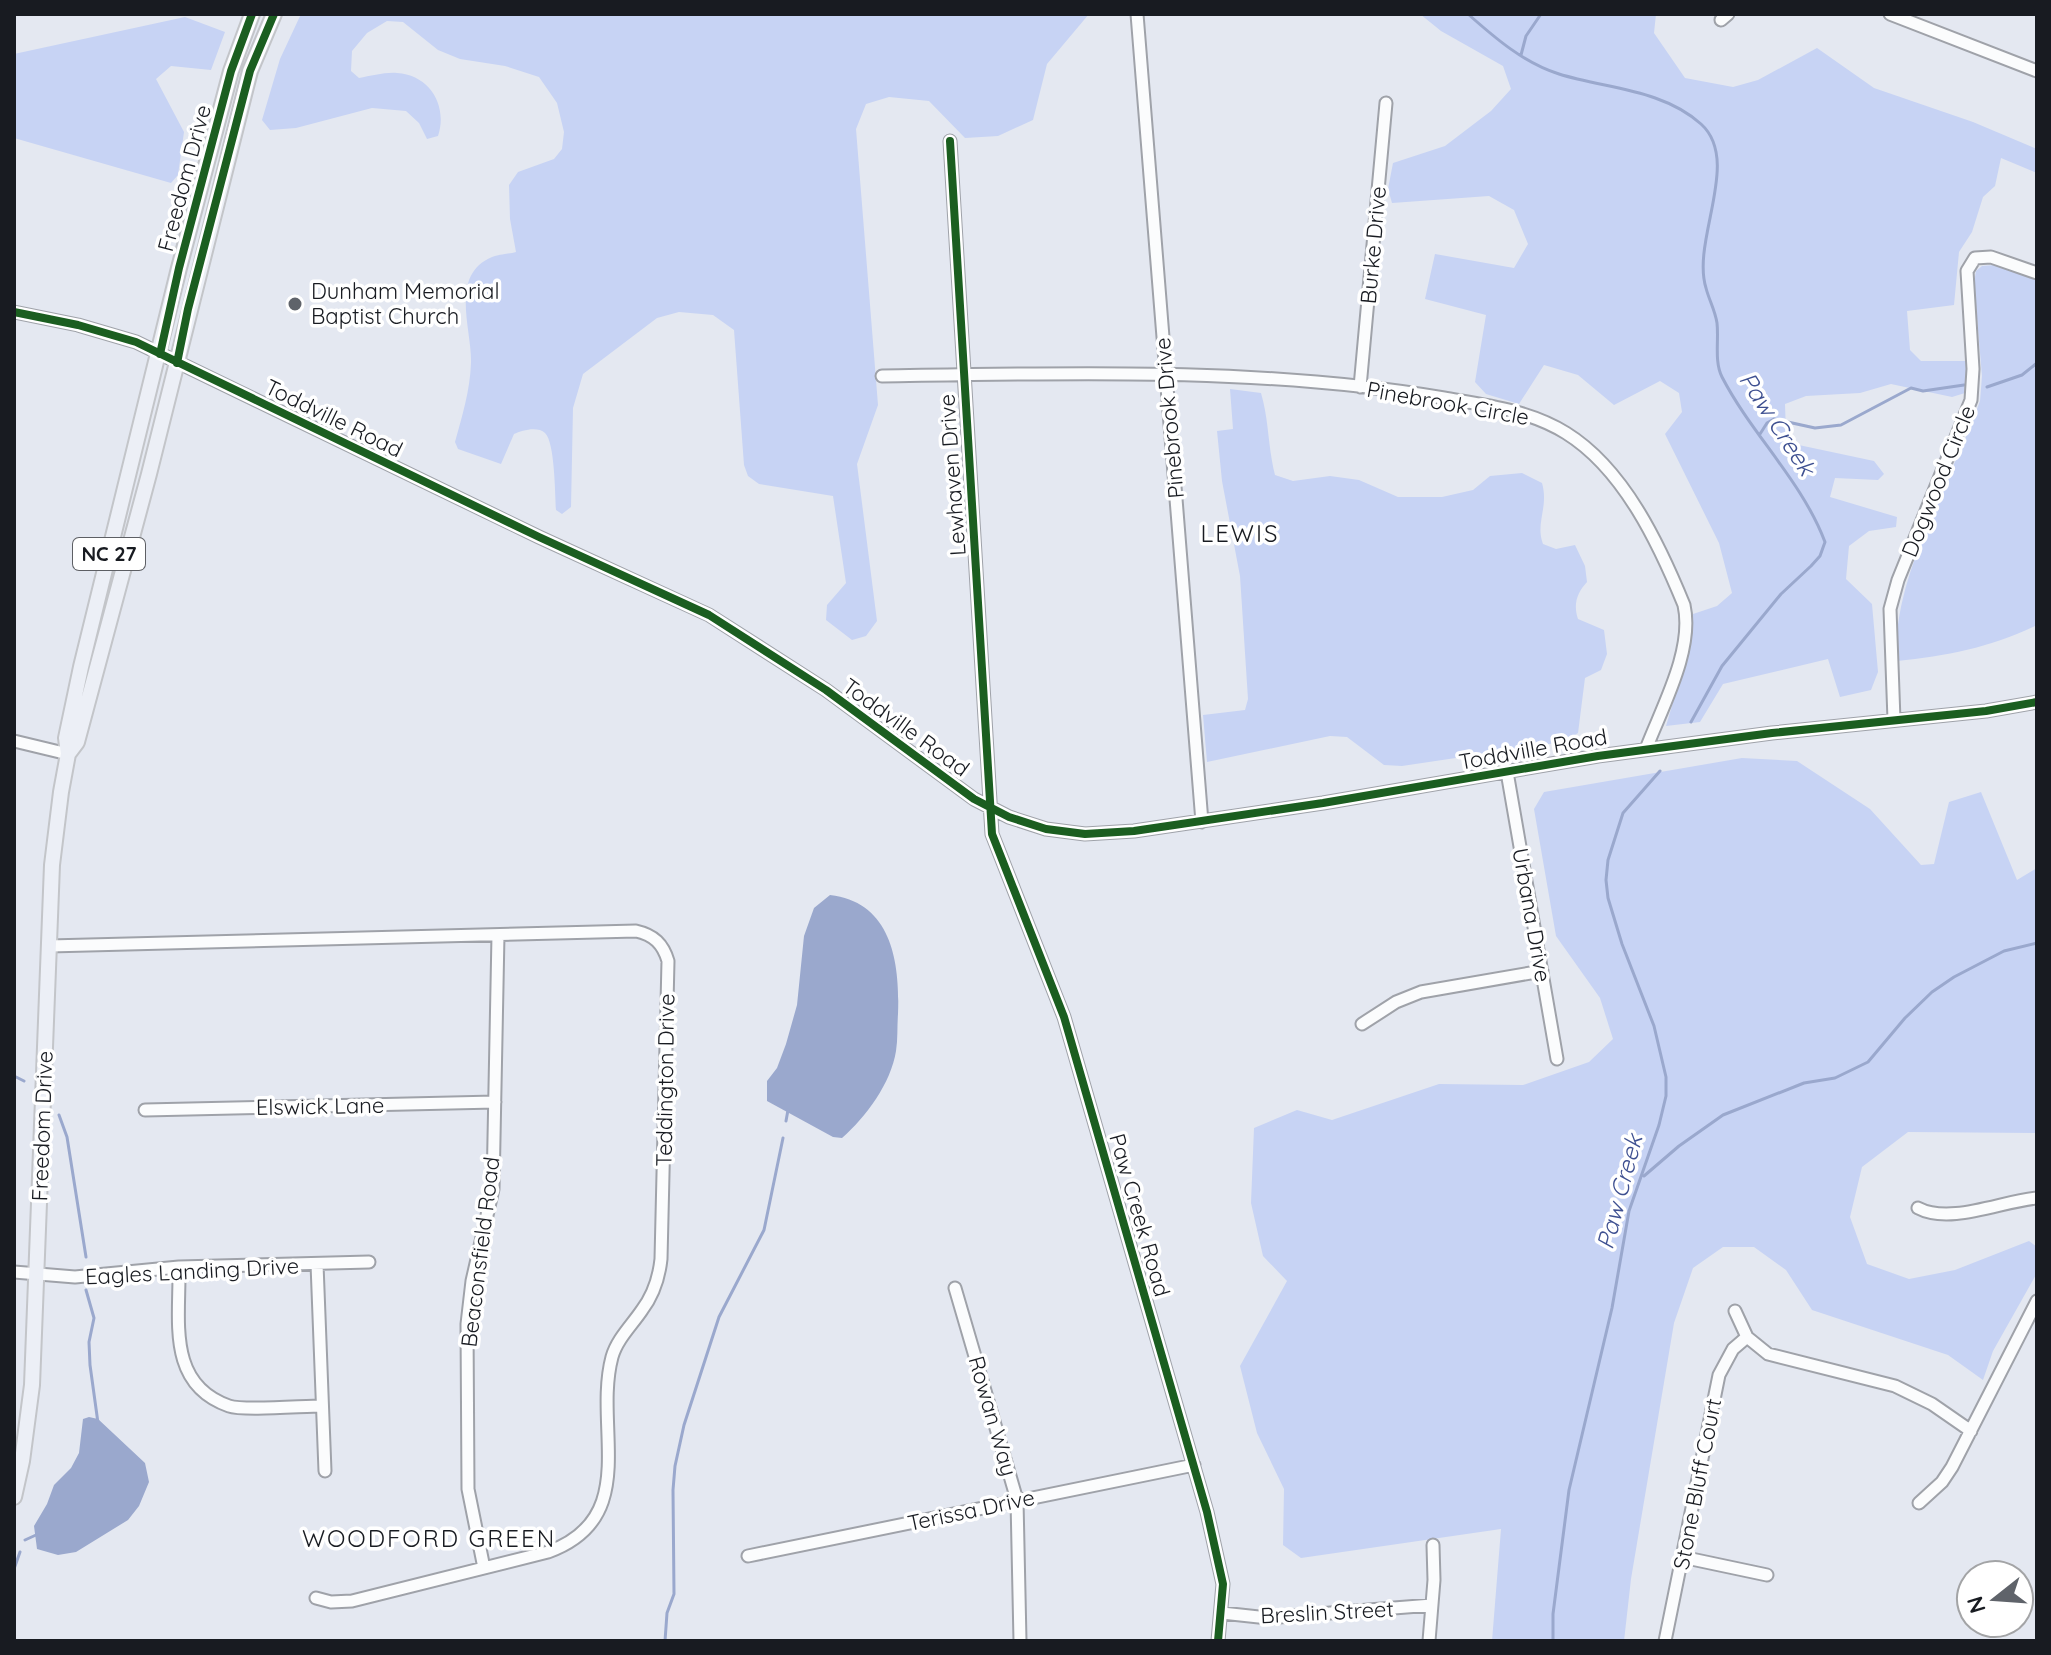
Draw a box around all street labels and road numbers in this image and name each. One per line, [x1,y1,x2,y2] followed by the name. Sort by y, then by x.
[151,102,217,254] street label: Freedom Drive
[1354,185,1392,305] street label: Burke Drive
[1148,336,1190,500] street label: Pinebrook Drive
[261,373,407,463] street label: Toddville Road
[1365,375,1531,431] street label: Pinebrook Circle
[932,393,972,557] street label: Lewhaven Drive
[1895,401,1981,561] street label: Dogwood Circle
[73,538,145,570] road number: NC 27
[837,672,975,782] street label: Toddville Road
[1457,722,1609,776] street label: Toddville Road
[1506,846,1558,984] street label: Urbana Drive
[649,993,681,1167] street label: Teddington Drive
[25,1050,59,1202] street label: Freedom Drive
[256,1091,384,1121] street label: Elswick Lane
[1103,1130,1177,1300] street label: Paw Creek Road
[454,1155,506,1349] street label: Beaconsfield Road
[84,1251,300,1291] street label: Eagles Landing Drive
[963,1353,1023,1479] street label: Rowan Way
[1667,1396,1727,1572] street label: Stone Bluff Court
[905,1483,1037,1537] street label: Terissa Drive
[1260,1595,1394,1629] street label: Breslin Street

